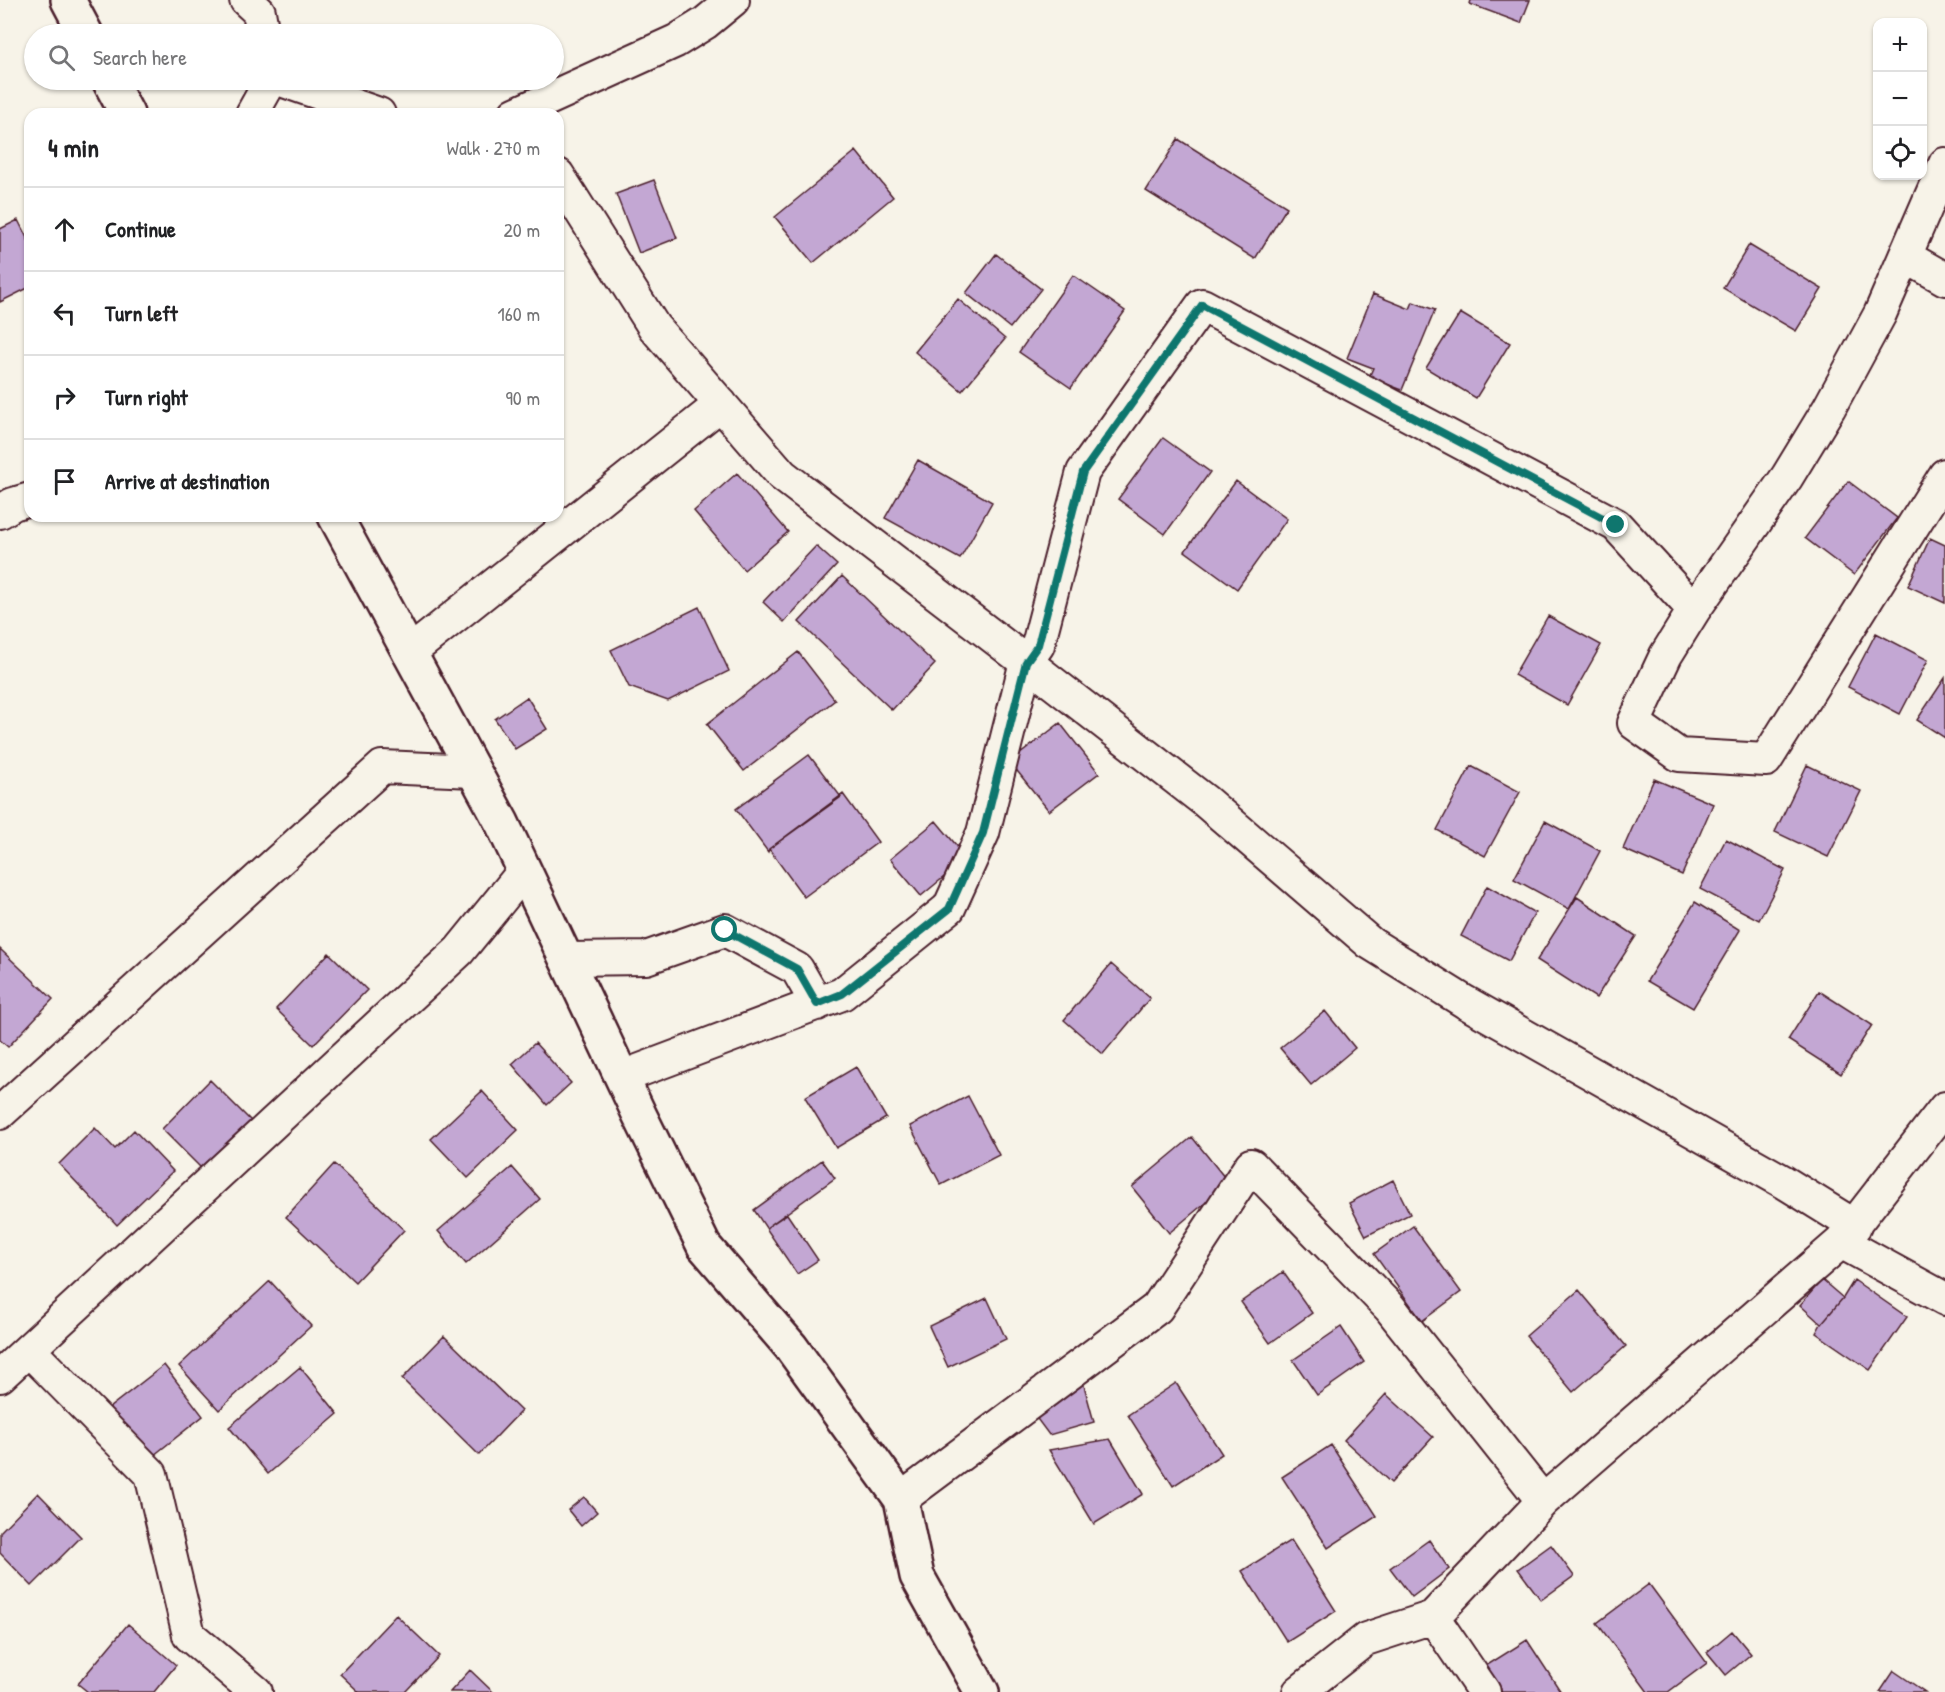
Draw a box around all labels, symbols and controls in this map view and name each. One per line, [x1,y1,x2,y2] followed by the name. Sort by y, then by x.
[1873,18,1927,180] map controls
[1873,18,1927,72] button: +
[24,24,564,90] search box
[45,41,78,74] icon: search
[93,42,187,72] text: Search here
[1873,72,1927,126] button: −
[1873,126,1927,180] button: locate
[48,130,99,165] text: 4 min
[447,134,540,161] text: Walk · 270 m
[48,213,81,246] icon: ahead
[105,214,176,244] text: Continue
[503,216,540,243] text: 20 m
[48,297,81,330] icon: left
[105,298,178,328] text: Turn left
[498,300,540,327] text: 160 m
[48,381,81,414] icon: right
[105,382,188,412] text: Turn right
[506,384,540,411] text: 90 m
[48,465,81,498] icon: arrive
[105,466,270,496] text: Arrive at destination
[1602,511,1628,537] route end
[711,916,737,942] route start

